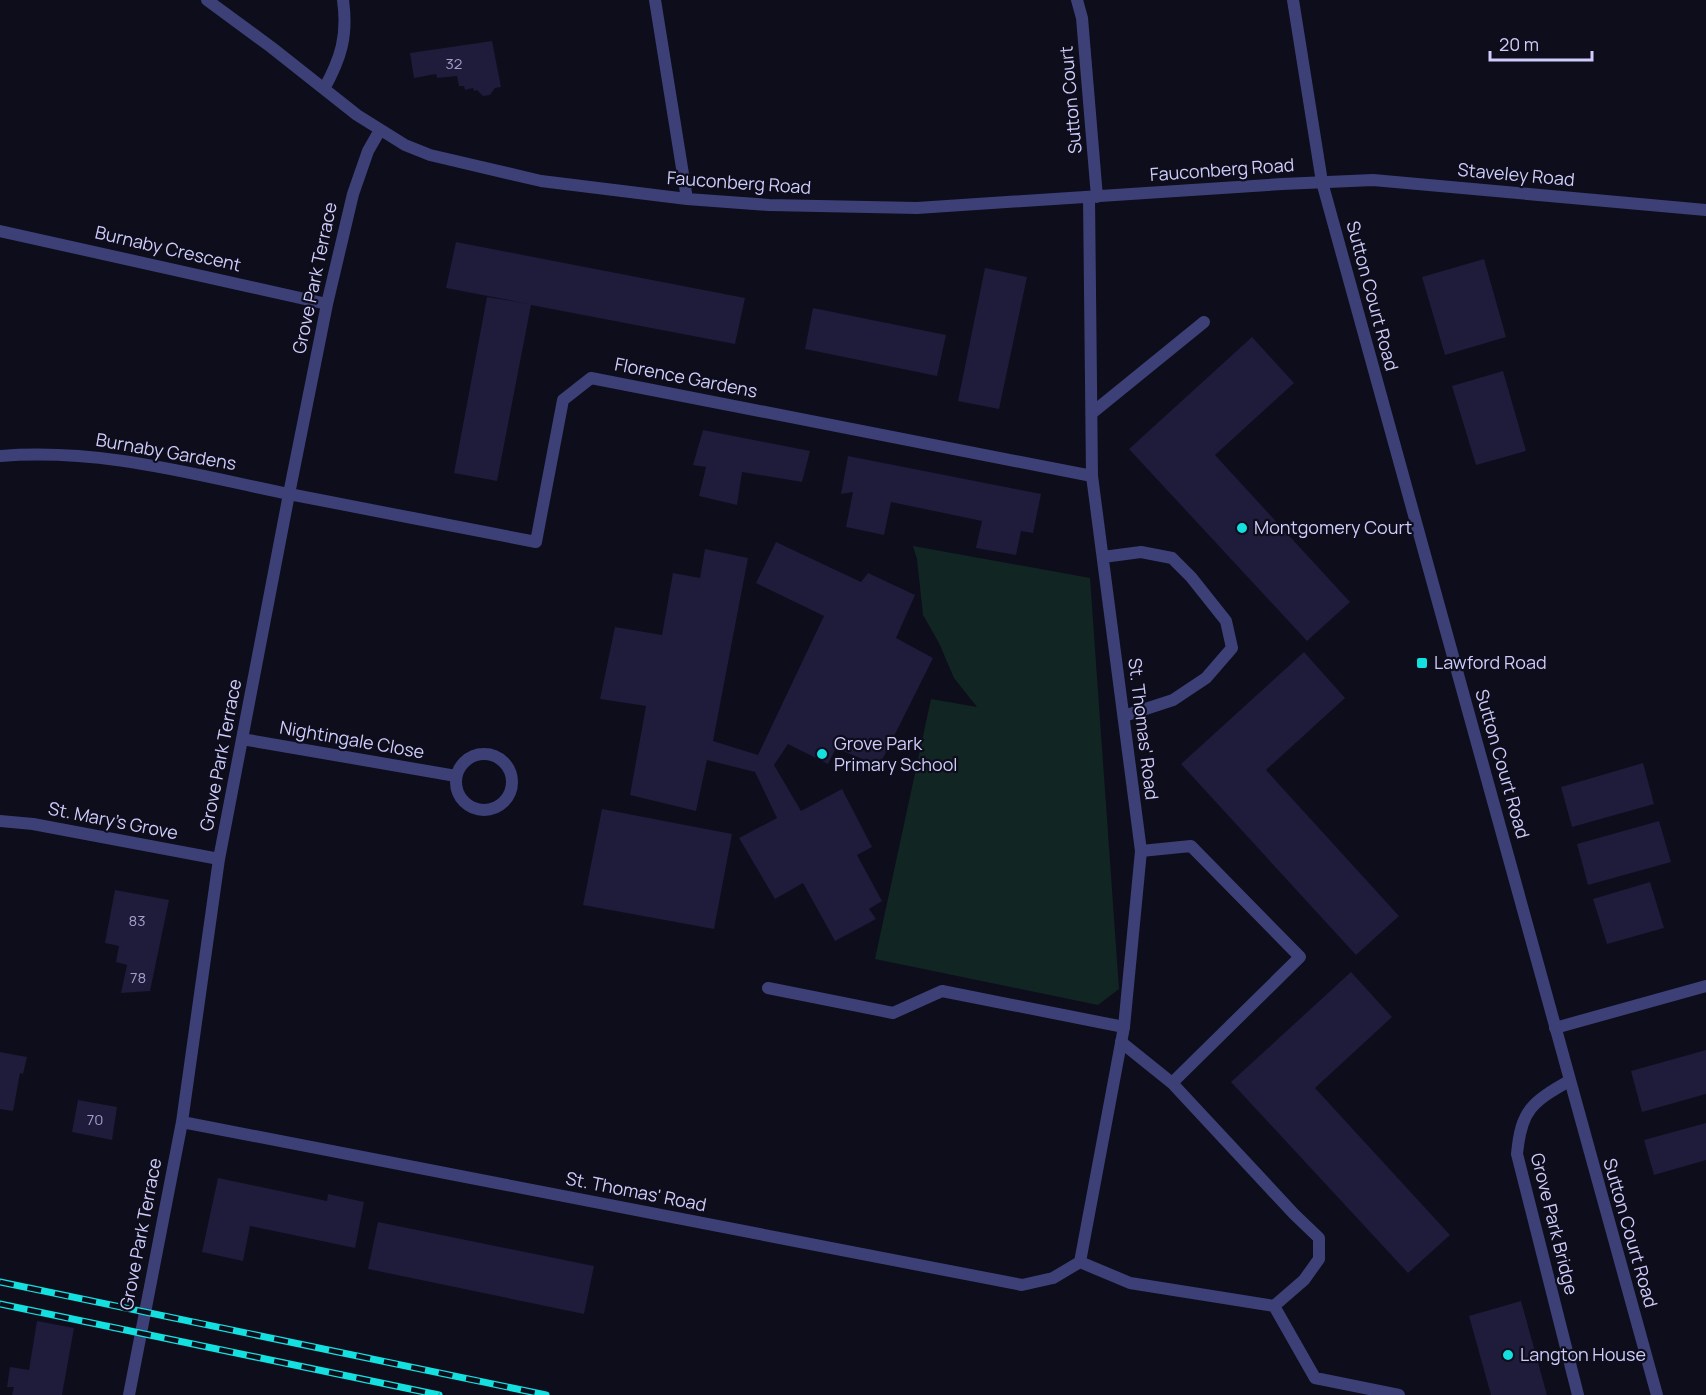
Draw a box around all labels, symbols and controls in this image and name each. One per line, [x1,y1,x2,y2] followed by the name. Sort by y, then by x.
[1490,24,1592,62] scale bar
[1499,32,1539,56] text: 20 m
[1053,45,1087,155] street label: Sutton Court
[446,53,462,74] house number: 32
[1149,152,1295,186] street label: Fauconberg Road
[1456,157,1576,191] street label: Staveley Road
[666,165,812,199] street label: Fauconberg Road
[286,200,342,356] street label: Grove Park Terrace
[1341,218,1405,373] street label: Sutton Court Road
[93,220,244,276] street label: Burnaby Crescent
[613,351,760,403] street label: Florence Gardens
[94,427,238,475] street label: Burnaby Gardens
[1254,515,1412,539] place label: Montgomery Court
[1235,521,1249,535] marker: Montgomery Court
[1434,650,1547,674] place label: Lawford Road
[1123,656,1165,801] street label: St. Thomas' Road
[1415,656,1429,670] marker: Lawford Road
[194,677,247,833] street label: Grove Park Terrace
[1470,686,1536,841] street label: Sutton Court Road
[278,714,426,764] street label: Nightingale Close
[834,731,958,776] place label: Grove Park Primary School
[815,747,829,761] marker: Grove Park Primary School
[46,796,180,844] street label: St. Mary's Grove
[128,910,146,931] house number: 83
[130,967,146,988] house number: 78
[87,1109,103,1130] house number: 70
[1526,1150,1584,1297] street label: Grove Park Bridge
[1598,1155,1664,1310] street label: Sutton Court Road
[114,1156,167,1312] street label: Grove Park Terrace
[564,1166,709,1216] street label: St. Thomas' Road
[1520,1342,1646,1366] place label: Langton House
[1501,1348,1515,1362] marker: Langton House

